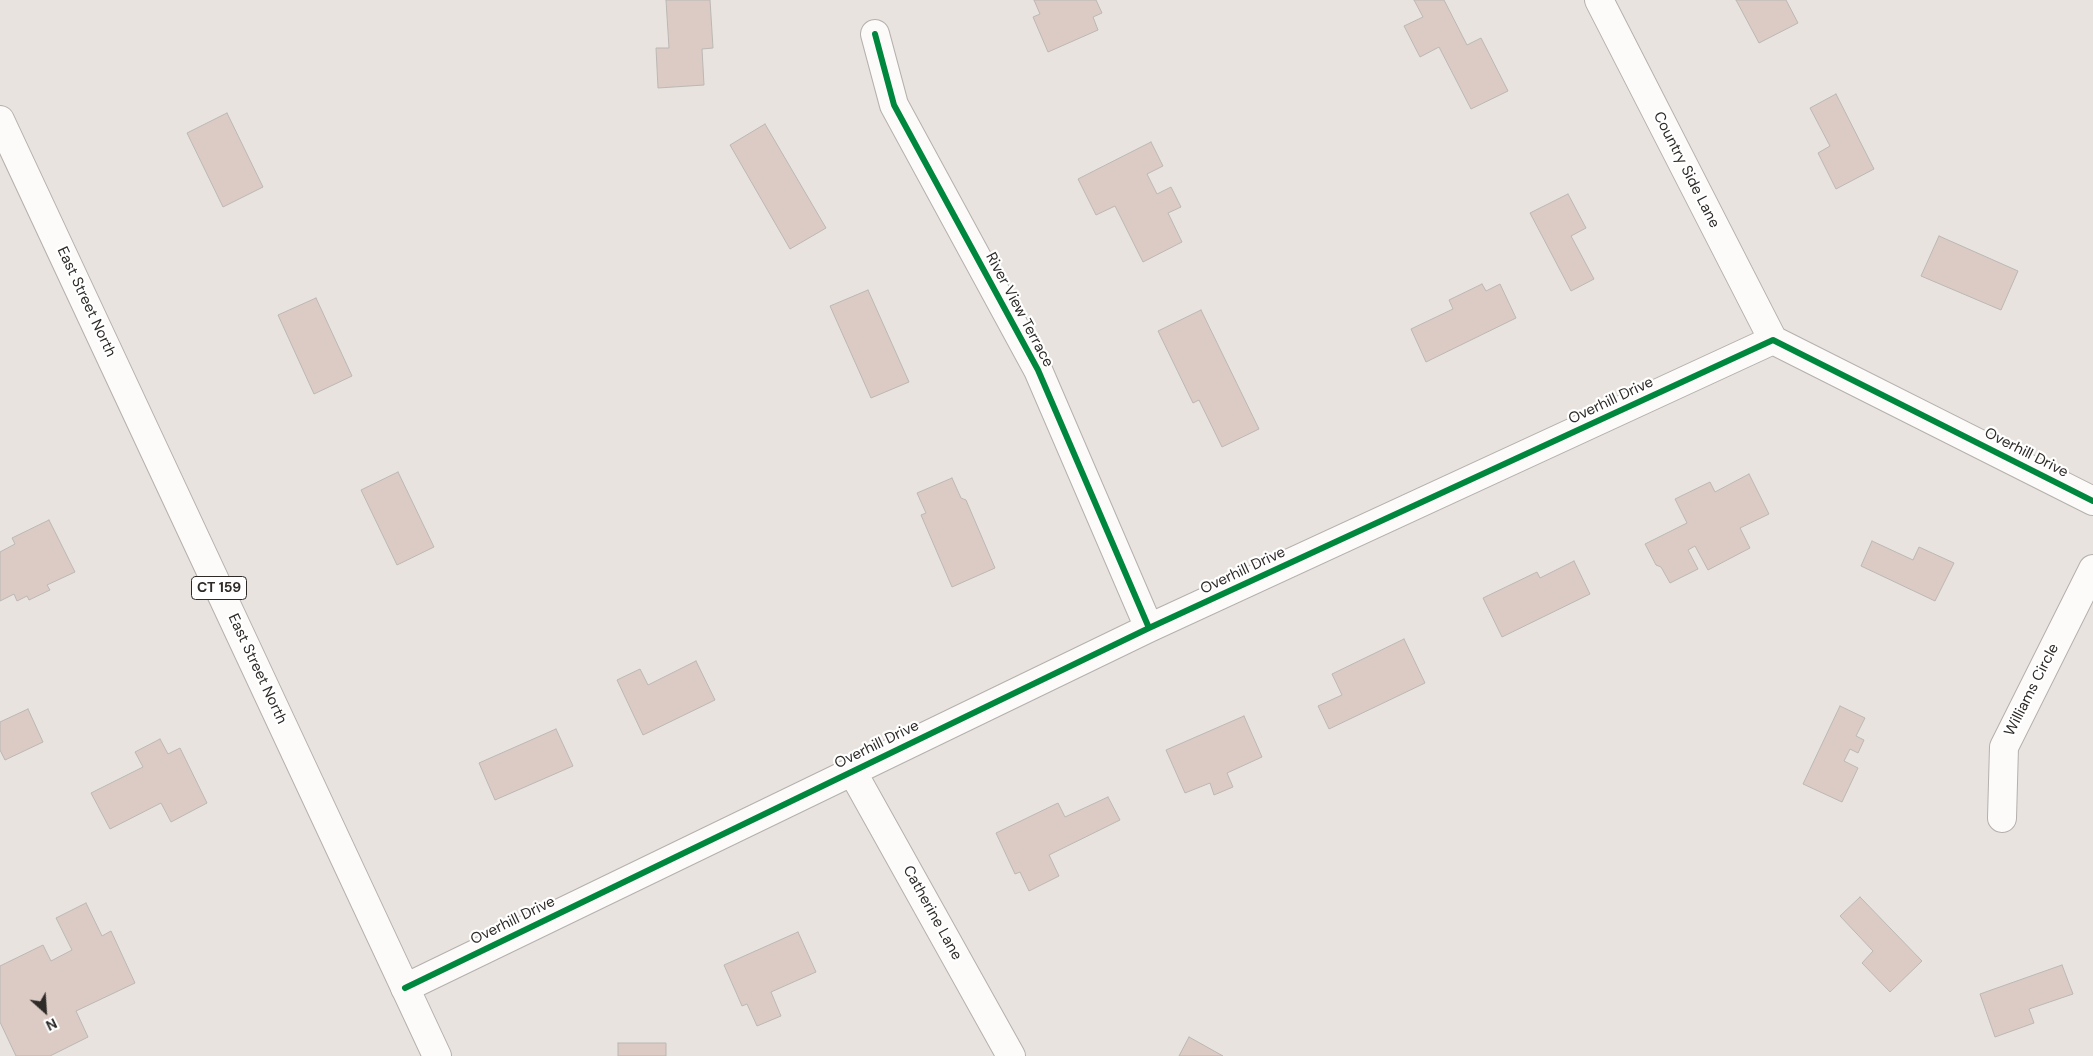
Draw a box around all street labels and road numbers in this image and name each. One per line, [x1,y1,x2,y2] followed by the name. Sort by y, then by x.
[1649,109,1723,231] street label: Country Side Lane
[53,244,119,360] street label: East Street North
[981,250,1057,370] street label: River View Terrace
[1566,373,1656,429] street label: Overhill Drive
[1981,424,2071,482] street label: Overhill Drive
[1198,543,1288,599] street label: Overhill Drive
[192,576,246,600] road number: CT 159
[224,611,290,727] street label: East Street North
[2001,641,2063,739] street label: Williams Circle
[832,717,922,773] street label: Overhill Drive
[899,863,965,963] street label: Catherine Lane
[468,893,558,949] street label: Overhill Drive

